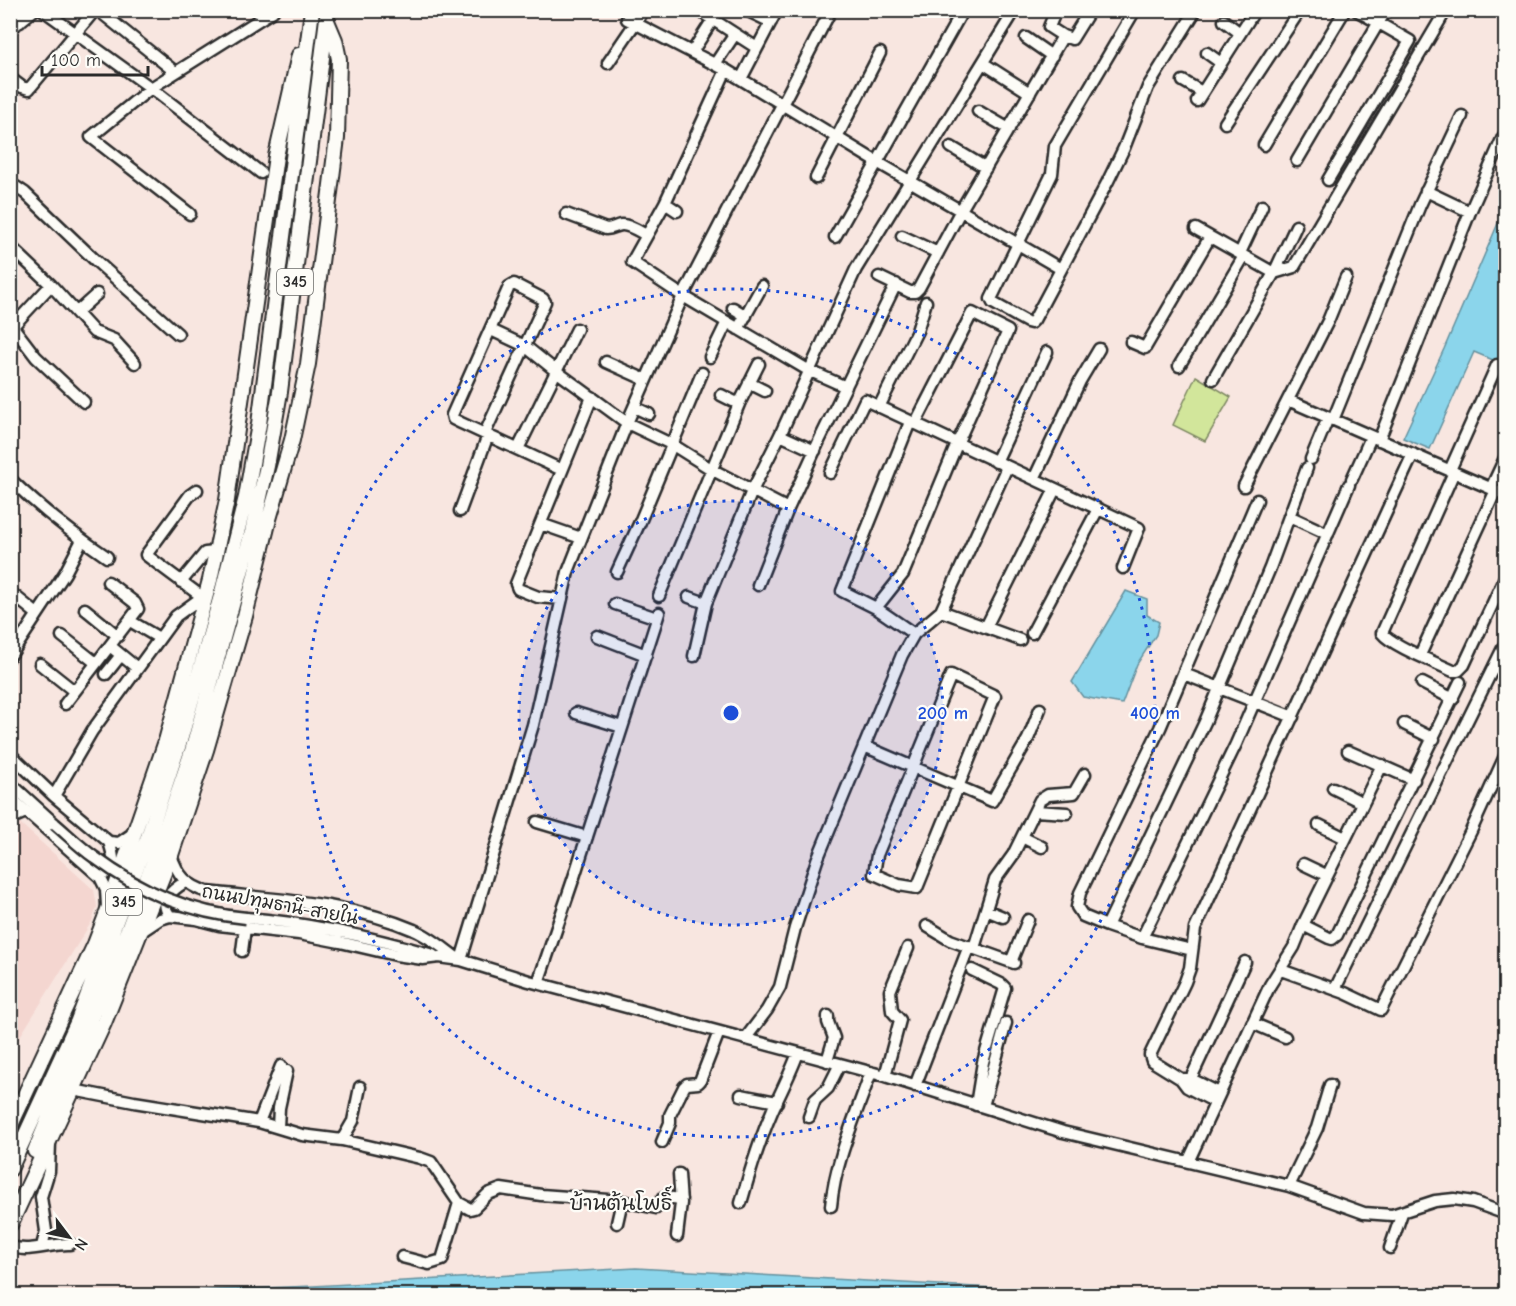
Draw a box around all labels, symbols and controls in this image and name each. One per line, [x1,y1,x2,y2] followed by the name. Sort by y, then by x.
[42,39,148,77] scale bar
[51,50,101,71] text: 100 m
[277,269,313,295] road number: 345
[721,703,741,723] centre of rings
[918,703,968,724] text: 200 m
[1130,703,1180,724] text: 400 m
[200,878,360,932] street label: ถนนปทุมธานี-สายใน
[106,889,142,915] road number: 345
[569,1185,673,1215] district label: บ้านต้นโพธิ์
[39,1207,99,1267] north arrow
[70,1235,91,1254] text: N

